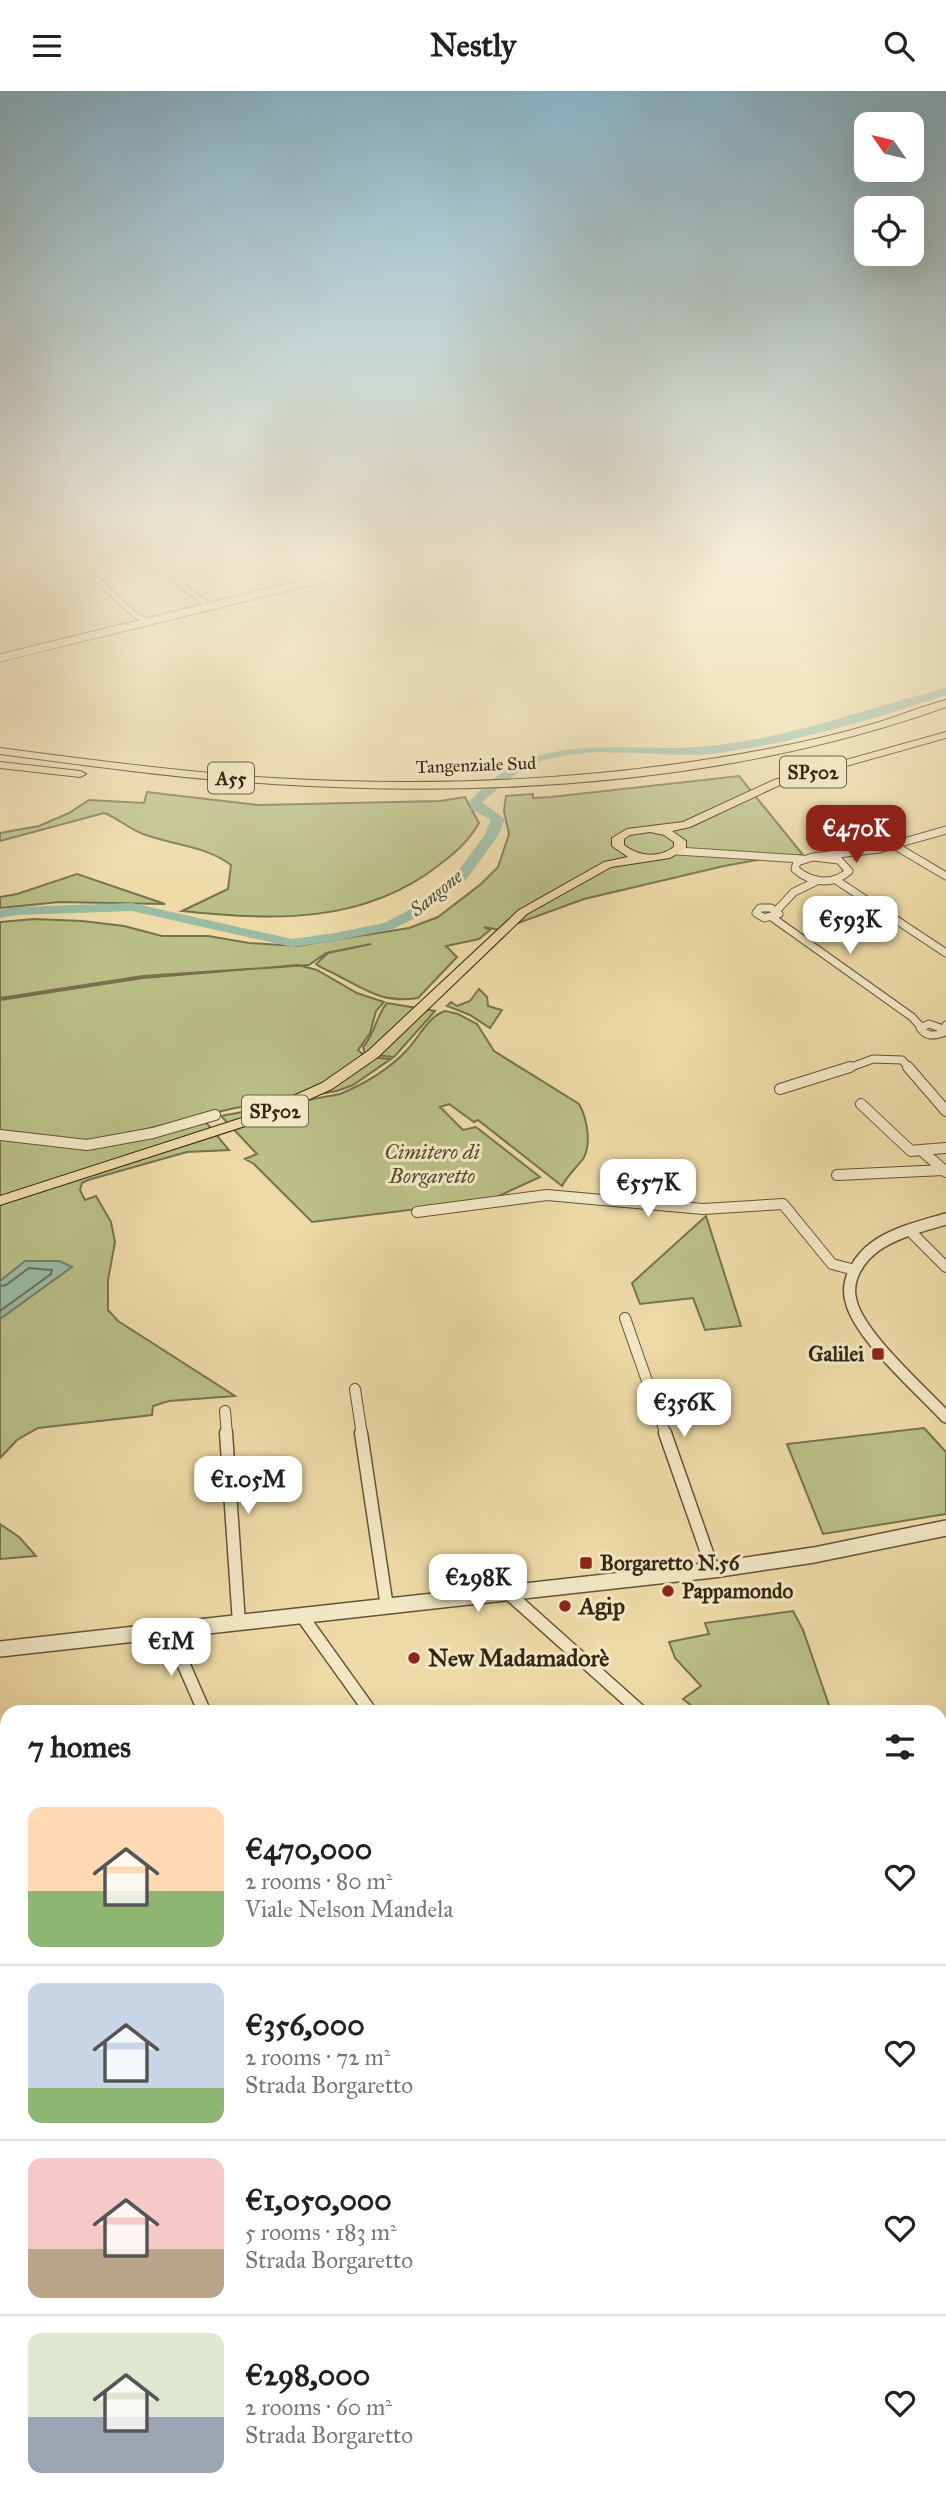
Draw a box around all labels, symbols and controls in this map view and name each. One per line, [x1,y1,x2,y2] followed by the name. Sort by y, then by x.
[430,26,516,65] text: Nestly
[28,27,66,65] icon: menu
[880,27,918,65] icon: search
[854,112,924,182] north arrow
[854,112,924,266] map controls
[854,196,924,266] button: locate
[416,752,537,779] street label: Tangenziale Sud
[780,757,846,787] road number: SP502
[208,763,254,793] road number: A55
[807,805,905,865] pin: €470K
[822,814,890,842] text: €470K
[404,864,468,922] water label: Sangone
[801,897,899,956] pin: €593K
[819,905,881,933] text: €593K
[242,1095,308,1127] road number: SP502
[384,1139,480,1189] park label: Cimitero di Borgaretto
[599,1159,697,1219] pin: €557K
[616,1168,680,1196] text: €557K
[808,1341,864,1367] place label: Galilei
[870,1346,886,1362] marker: Galilei
[635,1379,733,1439] pin: €356K
[653,1388,715,1416] text: €356K
[191,1457,305,1516] pin: €1.05M
[210,1465,286,1493] text: €1.05M
[600,1550,741,1576] place label: Borgaretto N.56
[429,1555,527,1614] pin: €298K
[578,1555,594,1571] marker: Borgaretto N.56
[445,1563,511,1591] text: €298K
[682,1578,794,1604] place label: Pappamondo
[660,1583,676,1599] marker: Pappamondo
[577,1591,625,1621] place label: Agip
[557,1598,573,1614] marker: Agip
[137,1619,205,1678] pin: €1M
[148,1627,194,1655] text: €1M
[428,1643,609,1673] place label: New Madamadorè
[406,1650,422,1666] marker: New Madamadorè
[881,1728,919,1766] icon: filters
[28,1729,131,1765] text: 7 homes
[245,1831,372,1867] text: €470,000
[84,1835,168,1919] icon: home
[881,1858,919,1896] icon: heart
[245,1867,392,1895] text: 2 rooms · 80 m²
[245,1895,453,1923] text: Viale Nelson Mandela
[245,2007,365,2043] text: €356,000
[84,2011,168,2095] icon: home
[881,2034,919,2072] icon: heart
[245,2043,390,2071] text: 2 rooms · 72 m²
[245,2071,413,2099] text: Strada Borgaretto
[245,2182,392,2218] text: €1,050,000
[84,2186,168,2270] icon: home
[881,2209,919,2247] icon: heart
[245,2218,397,2246] text: 5 rooms · 183 m²
[245,2246,413,2274] text: Strada Borgaretto
[245,2357,370,2393] text: €298,000
[84,2361,168,2445] icon: home
[881,2384,919,2422] icon: heart
[245,2393,392,2421] text: 2 rooms · 60 m²
[245,2421,413,2449] text: Strada Borgaretto

